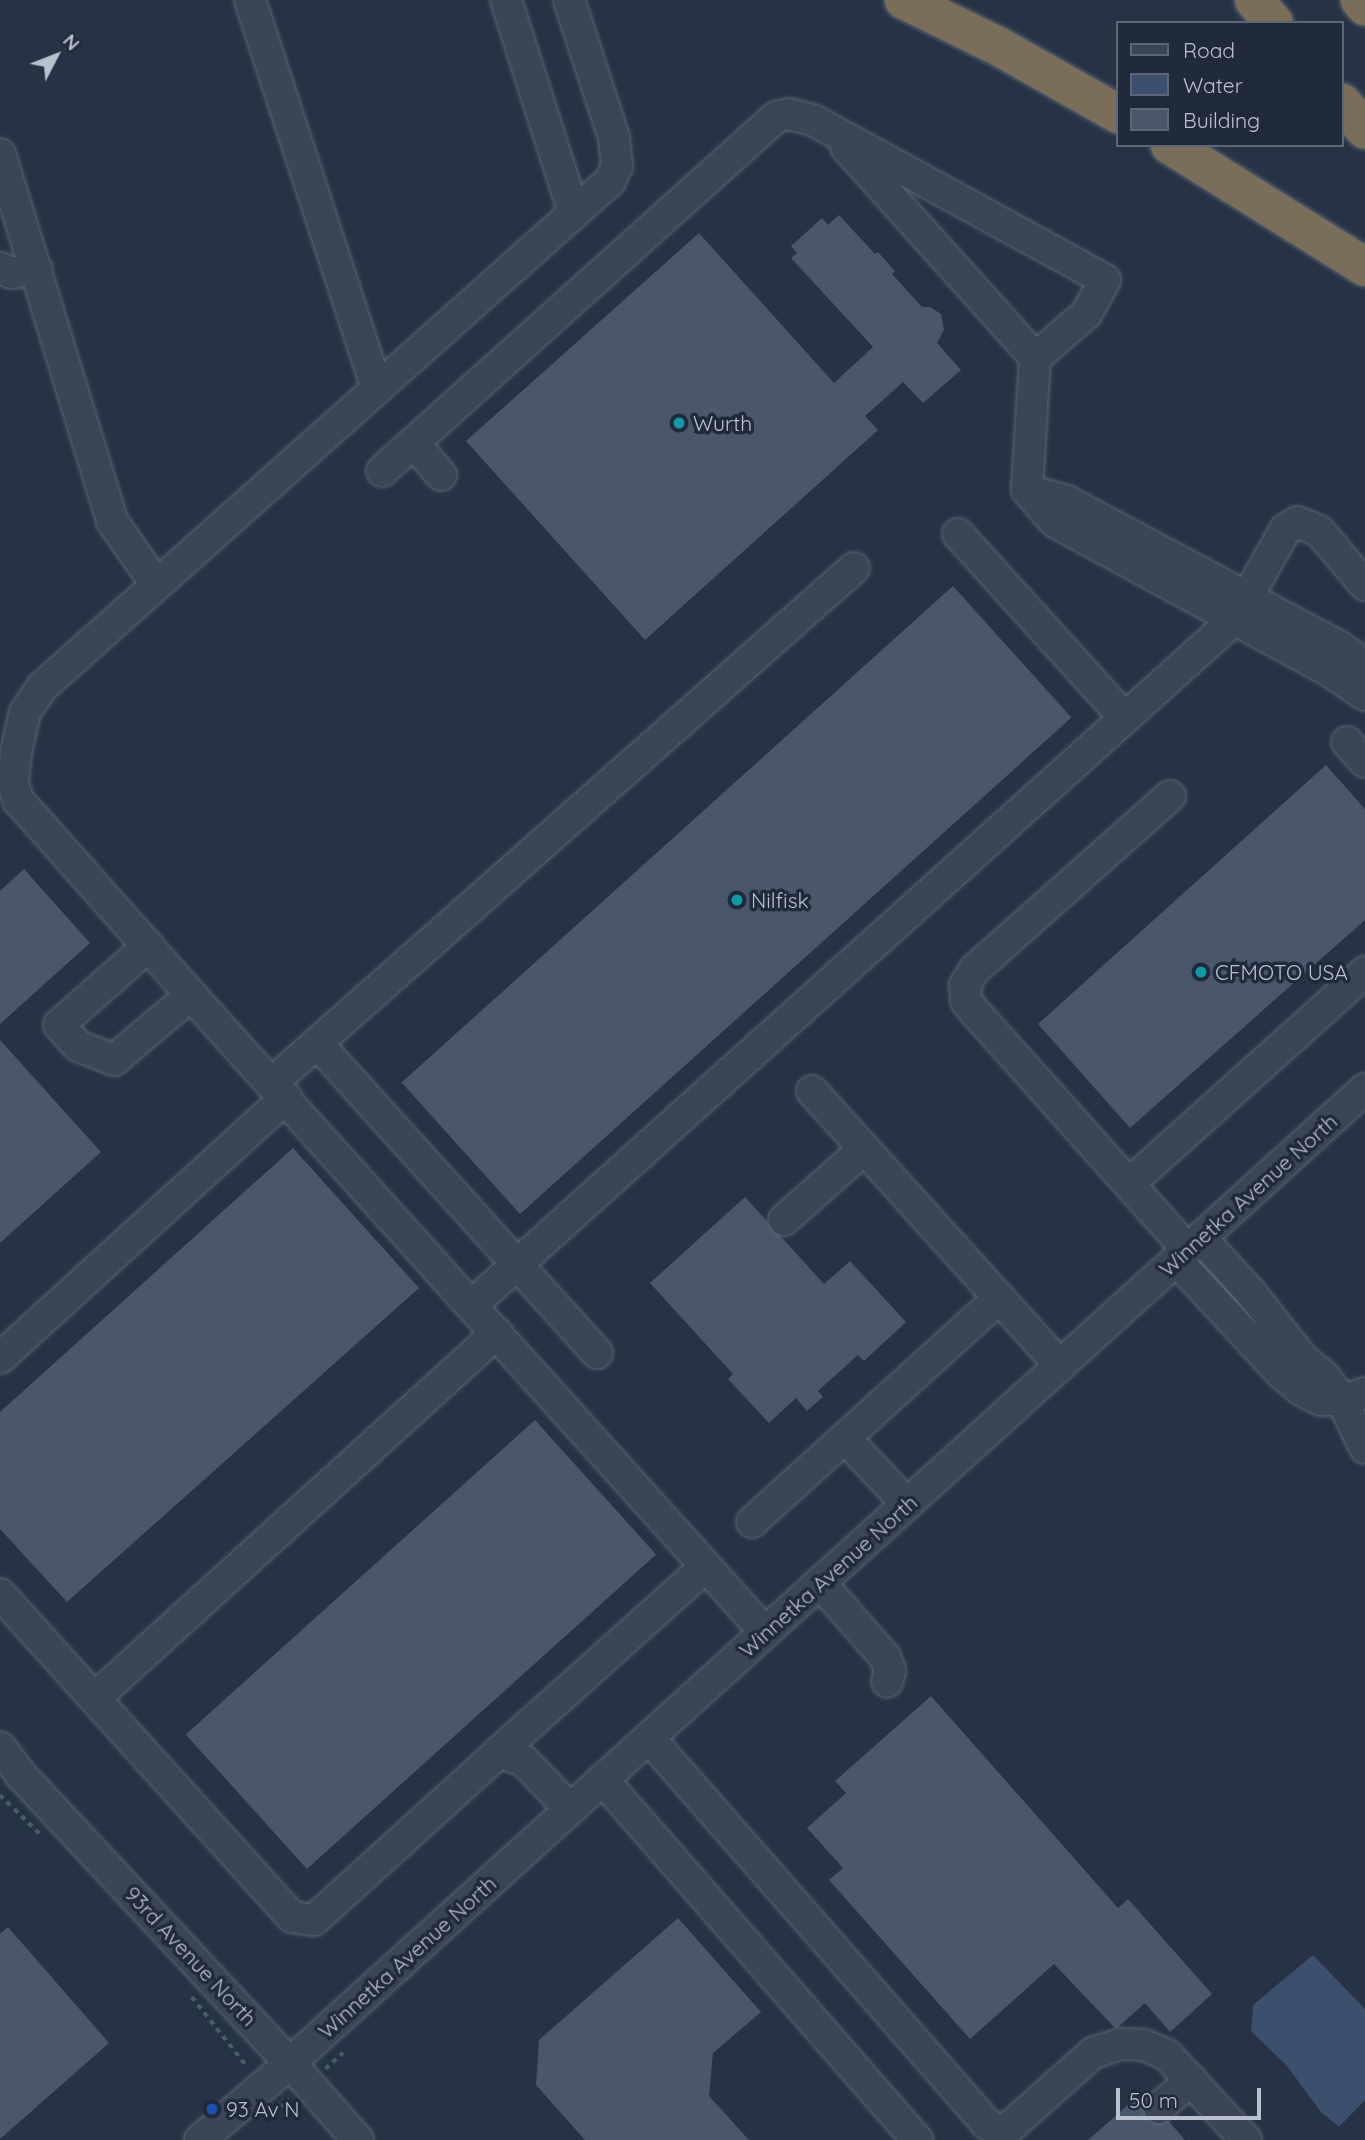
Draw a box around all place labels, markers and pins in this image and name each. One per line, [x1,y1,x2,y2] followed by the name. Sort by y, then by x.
[693,410,752,436] place label: Wurth
[671,415,687,431] marker: Wurth
[751,887,809,913] place label: Nilfisk
[729,892,745,908] marker: Nilfisk
[1215,959,1348,985] place label: CFMOTO USA
[1193,964,1209,980] marker: CFMOTO USA
[226,2096,300,2122] place label: 93 Av N
[204,2101,220,2117] marker: 93 Av N

